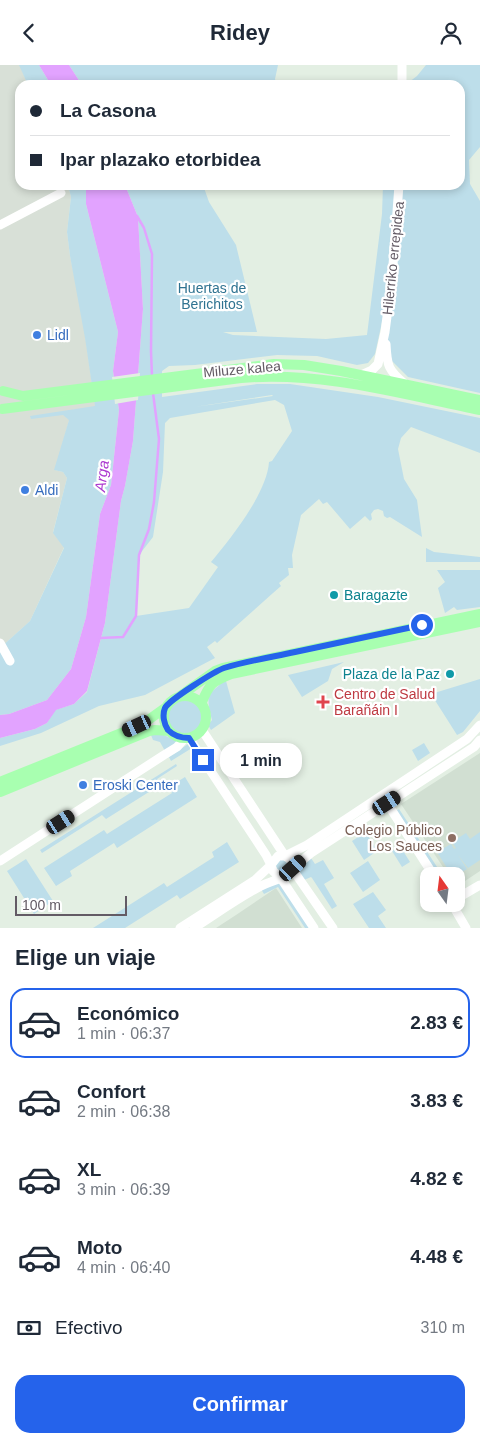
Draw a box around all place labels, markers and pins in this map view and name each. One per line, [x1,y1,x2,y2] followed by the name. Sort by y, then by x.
[47,327,69,343] place label: Lidl
[31,329,43,341] marker: Lidl
[35,482,58,498] place label: Aldi
[19,484,31,496] marker: Aldi
[344,587,408,603] place label: Baragazte
[328,589,340,601] marker: Baragazte
[343,666,440,682] place label: Plaza de la Paz
[444,668,456,680] marker: Plaza de la Paz
[334,686,435,718] place label: Centro de Salud Barañáin I
[316,695,330,709] marker: Centro de Salud Barañáin I
[93,777,178,793] place label: Eroski Center
[77,779,89,791] marker: Eroski Center
[345,822,442,854] place label: Colegio Público Los Sauces
[446,832,458,844] marker: Colegio Público Los Sauces

